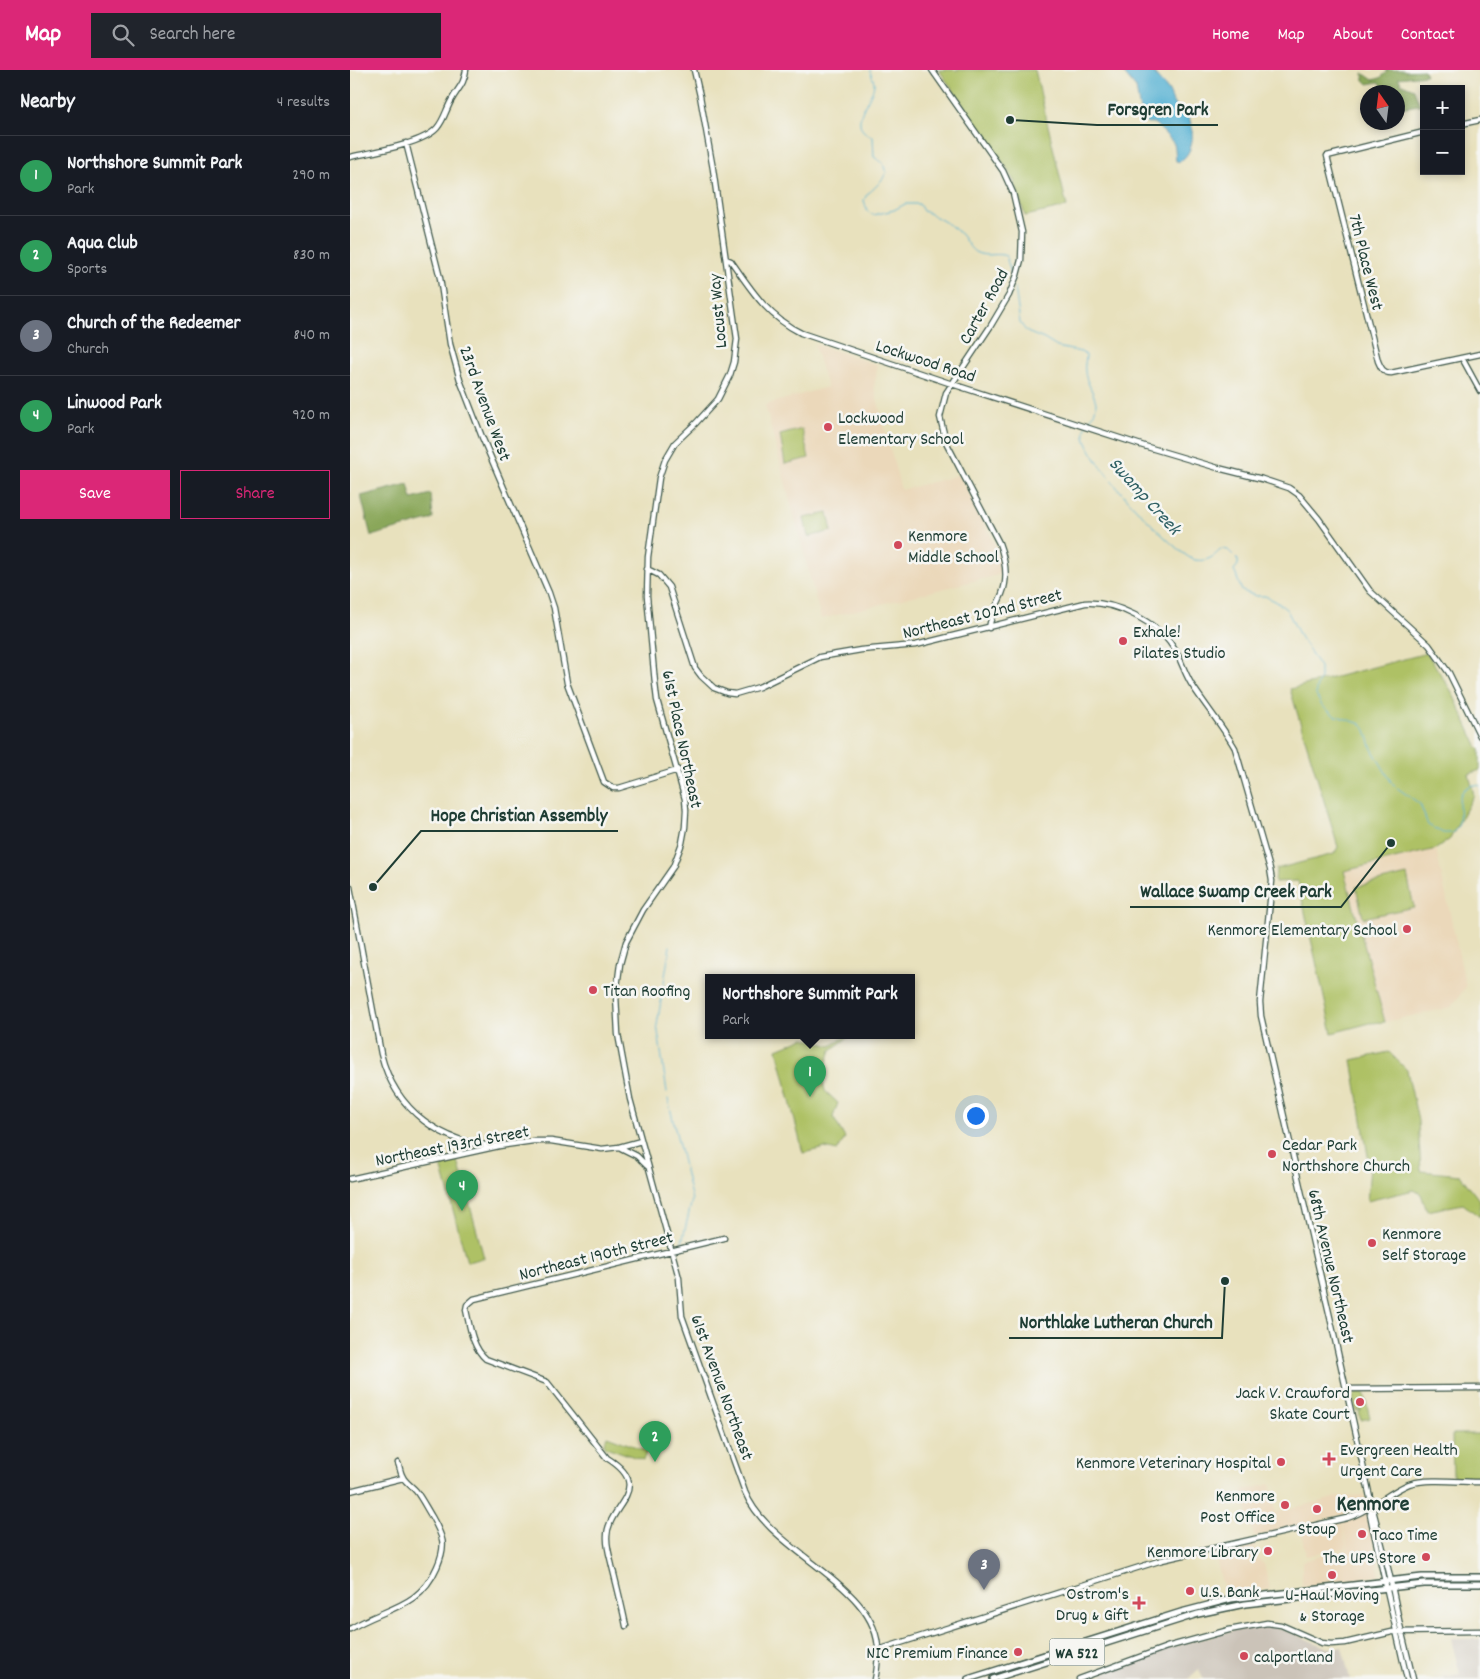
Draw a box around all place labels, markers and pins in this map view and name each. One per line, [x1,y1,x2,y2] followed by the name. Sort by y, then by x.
[1097,91,1218,125] callout: Forsgren Park
[838,407,965,453] place label: Lockwood Elementary School
[822,421,834,433] marker: Lockwood Elementary School
[908,525,999,571] place label: Kenmore Middle School
[892,539,904,551] marker: Kenmore Middle School
[1133,621,1226,667] place label: Exhale! Pilates Studio
[1117,635,1129,647] marker: Exhale! Pilates Studio
[421,797,618,831] callout: Hope Christian Assembly
[1130,873,1341,907] callout: Wallace Swamp Creek Park
[1207,919,1398,944] place label: Kenmore Elementary School
[1401,923,1413,935] marker: Kenmore Elementary School
[603,980,690,1005] place label: Titan Roofing
[587,984,599,996] marker: Titan Roofing
[794,1056,826,1097] pin: 1
[1282,1134,1410,1180] place label: Cedar Park Northshore Church
[1266,1148,1278,1160] marker: Cedar Park Northshore Church
[446,1170,478,1211] pin: 4
[1382,1223,1466,1269] place label: Kenmore Self Storage
[1366,1237,1378,1249] marker: Kenmore Self Storage
[1009,1304,1222,1338] callout: Northlake Lutheran Church
[1235,1382,1350,1428] place label: Jack V. Crawford Skate Court
[1354,1396,1366,1408] marker: Jack V. Crawford Skate Court
[639,1421,671,1462] pin: 2
[1340,1439,1458,1485] place label: Evergreen Health Urgent Care
[1076,1452,1272,1477] place label: Kenmore Veterinary Hospital
[1322,1452,1336,1466] marker: Evergreen Health Urgent Care
[1275,1456,1287,1468] marker: Kenmore Veterinary Hospital
[1200,1485,1275,1531] place label: Kenmore Post Office
[1279,1499,1291,1511] marker: Kenmore Post Office
[1311,1503,1323,1515] marker: Stoup
[1298,1518,1336,1543] place label: Stoup
[1372,1524,1438,1549] place label: Taco Time
[1356,1528,1368,1540] marker: Taco Time
[1147,1541,1259,1566] place label: Kenmore Library
[1262,1545,1274,1557] marker: Kenmore Library
[1322,1547,1416,1572] place label: The UPS Store
[968,1549,1000,1590] pin: 3
[1420,1551,1432,1563] marker: The UPS Store
[1326,1569,1338,1581] marker: U-Haul Moving & Storage
[1200,1581,1259,1606] place label: U.S. Bank
[1056,1583,1129,1629] place label: Ostrom's Drug & Gift
[1285,1584,1379,1630] place label: U-Haul Moving & Storage
[1184,1585,1196,1597] marker: U.S. Bank
[1133,1597,1145,1609] marker: Ostrom's Drug & Gift
[866,1642,1008,1667] place label: NIC Premium Finance
[1012,1646,1024,1658] marker: NIC Premium Finance
[1254,1646,1333,1671] place label: calportland
[1238,1650,1250,1662] marker: calportland

